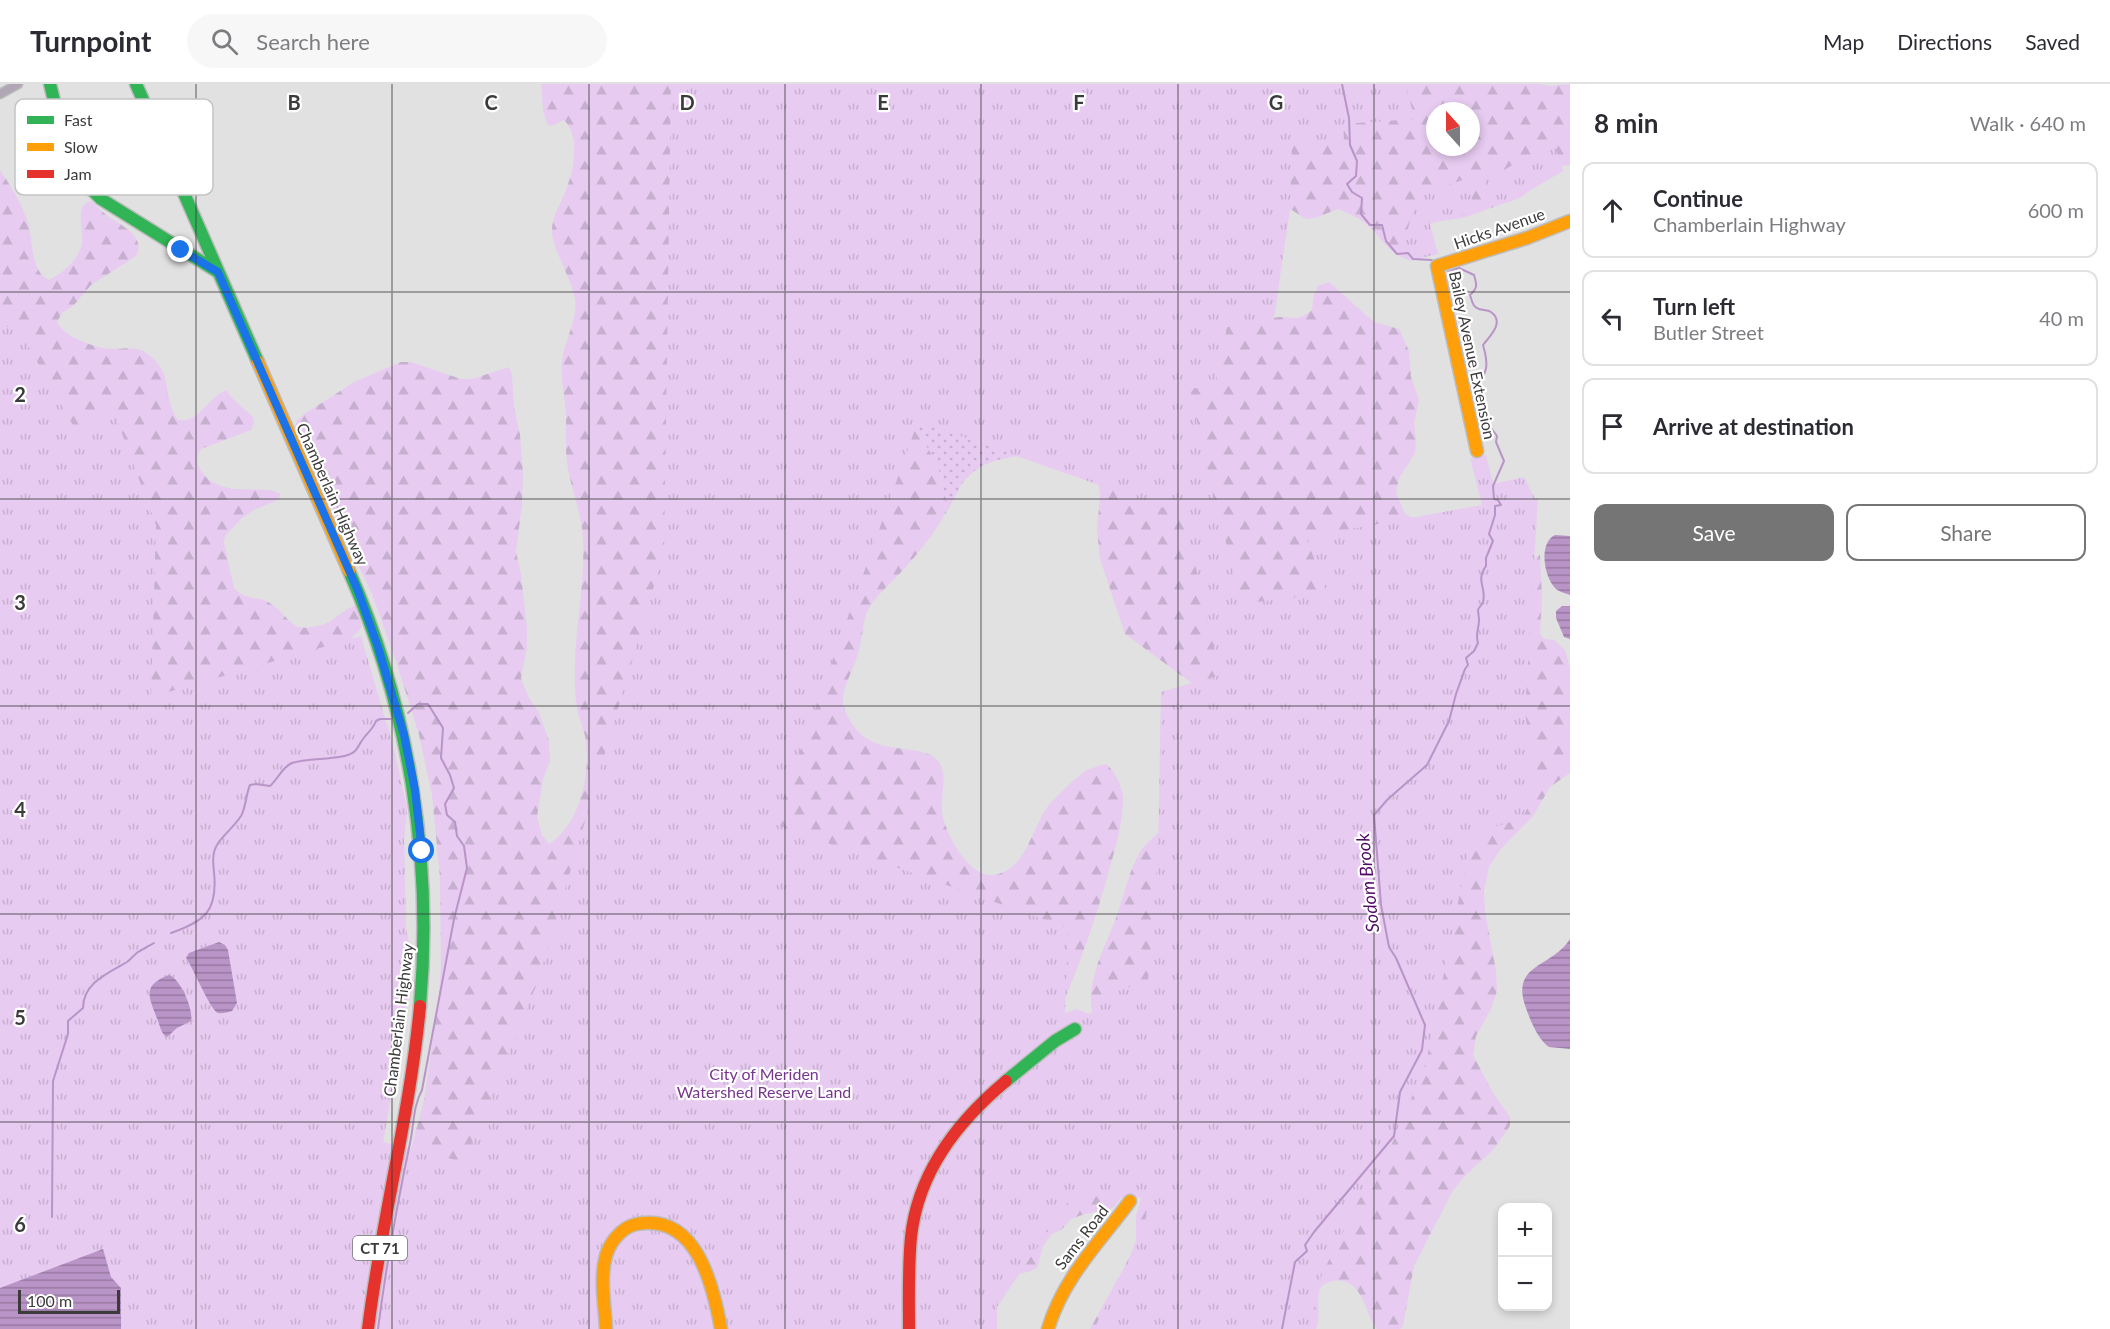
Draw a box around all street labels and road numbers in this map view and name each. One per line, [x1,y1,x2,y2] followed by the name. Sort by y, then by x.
[1451,204,1547,252] street label: Hicks Avenue
[1446,269,1500,441] street label: Bailey Avenue Extension
[293,420,373,569] street label: Chamberlain Highway
[379,942,417,1098] street label: Chamberlain Highway
[1050,1201,1112,1273] street label: Sams Road
[353,1236,407,1260] road number: CT 71

